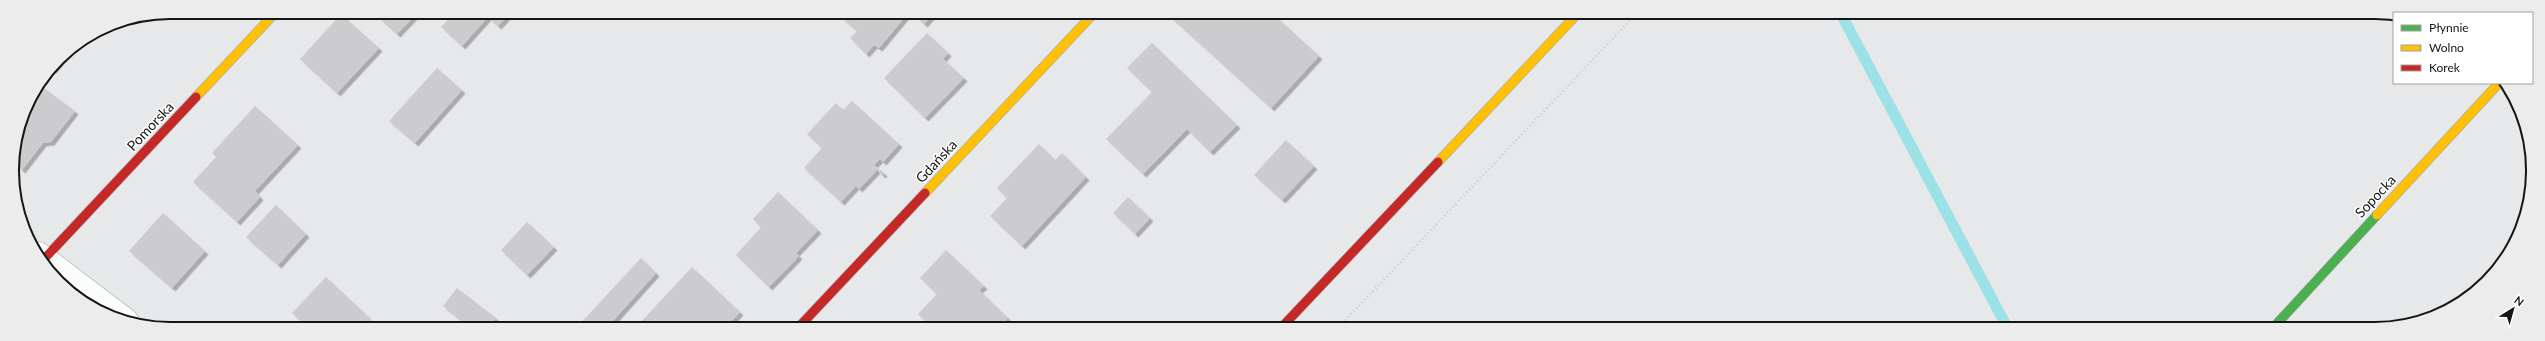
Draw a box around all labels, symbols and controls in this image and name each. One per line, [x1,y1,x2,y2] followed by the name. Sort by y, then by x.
[2393,12,2533,84] legend
[2429,20,2469,35] text: Płynnie
[2429,40,2464,55] text: Wolno
[2429,60,2461,75] text: Korek
[123,98,177,154] street label: Pomorska
[912,136,960,186] street label: Gdańska
[2351,171,2399,221] street label: Sopocka
[2493,289,2533,329] north arrow
[2512,293,2527,308] text: N

